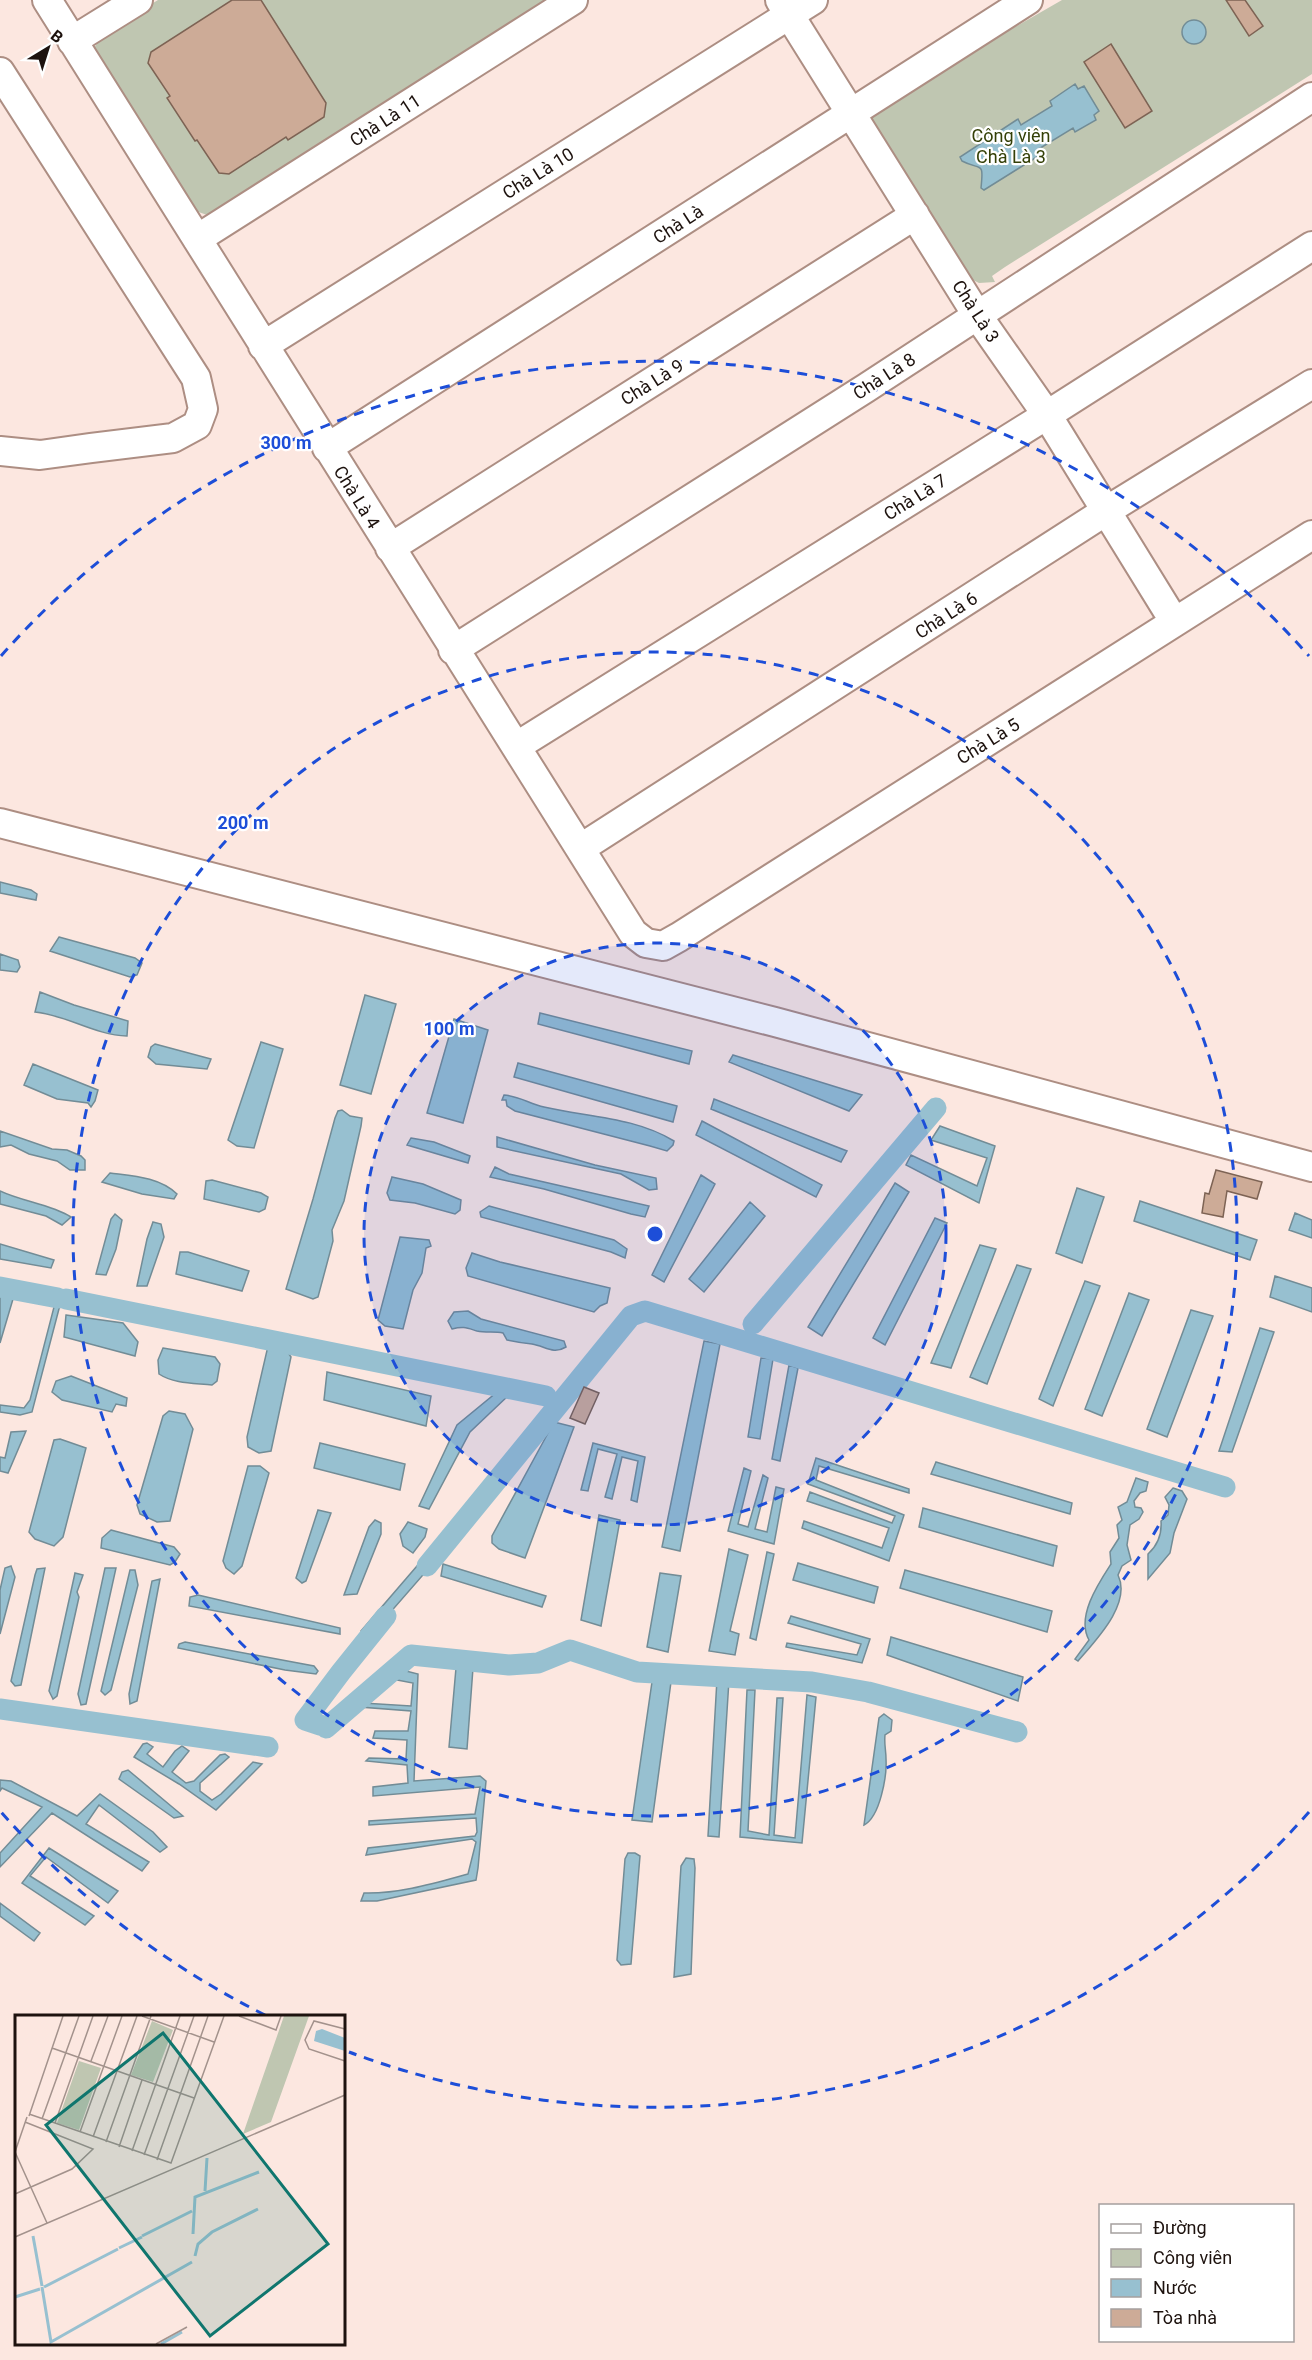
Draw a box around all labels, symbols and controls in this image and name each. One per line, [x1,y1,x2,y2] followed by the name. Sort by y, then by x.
[18,18,78,78] north arrow
[47,26,67,47] text: B
[346,89,424,151] street label: Chà Là 11
[971,125,1051,167] park label: Công viên Chà Là 3
[498,143,578,203] street label: Chà Là 10
[649,200,707,248] street label: Chà Là
[948,276,1004,346] street label: Chà Là 3
[849,348,919,404] street label: Chà Là 8
[617,355,687,409] street label: Chà Là 9
[260,432,312,453] text: 300 m
[330,462,384,532] street label: Chà Là 4
[880,470,950,524] street label: Chà Là 7
[911,587,981,643] street label: Chà Là 6
[953,714,1023,768] street label: Chà Là 5
[217,812,269,833] text: 200 m
[423,1018,475,1039] text: 100 m
[645,1224,665,1244] centre of rings
[15,2015,345,2345] inset map
[1099,2204,1294,2342] legend
[1153,2217,1207,2238] text: Đường
[1153,2247,1232,2268] text: Công viên
[1153,2277,1197,2298] text: Nước
[1153,2307,1217,2328] text: Tòa nhà

